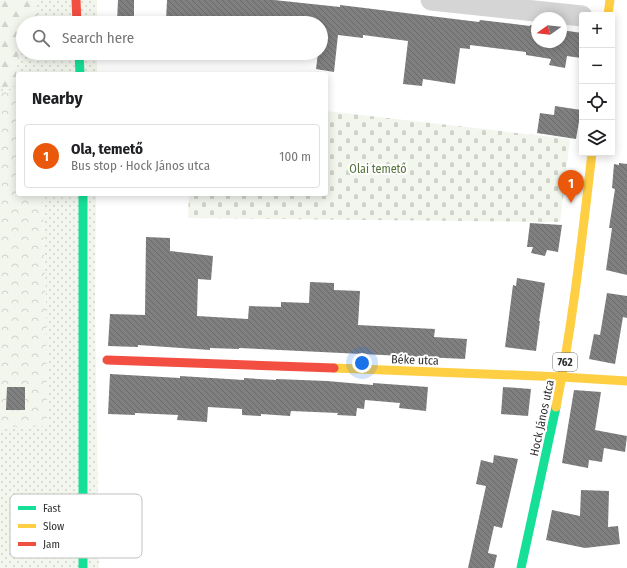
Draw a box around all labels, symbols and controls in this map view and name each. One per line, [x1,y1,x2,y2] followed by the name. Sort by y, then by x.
[531,12,567,48] north arrow
[579,12,615,156] map controls
[579,12,615,48] button: +
[16,16,328,60] search box
[30,27,52,49] icon: search
[62,29,134,47] text: Search here
[579,48,615,84] button: −
[579,84,615,120] button: locate
[32,88,83,109] text: Nearby
[579,120,615,156] button: layers
[71,140,143,158] text: Ola, temető
[43,149,49,164] text: 1
[279,149,311,164] text: 100 m
[71,158,210,173] text: Bus stop · Hock János utca
[349,162,407,176] park label: Olai temető
[558,170,584,203] pin: 1
[391,352,439,368] street label: Béke utca
[352,353,372,373] your location
[553,353,577,371] road number: 762
[527,378,557,458] street label: Hock János utca
[10,494,142,558] legend
[43,502,61,515] text: Fast
[43,520,64,533] text: Slow
[43,538,60,551] text: Jam

